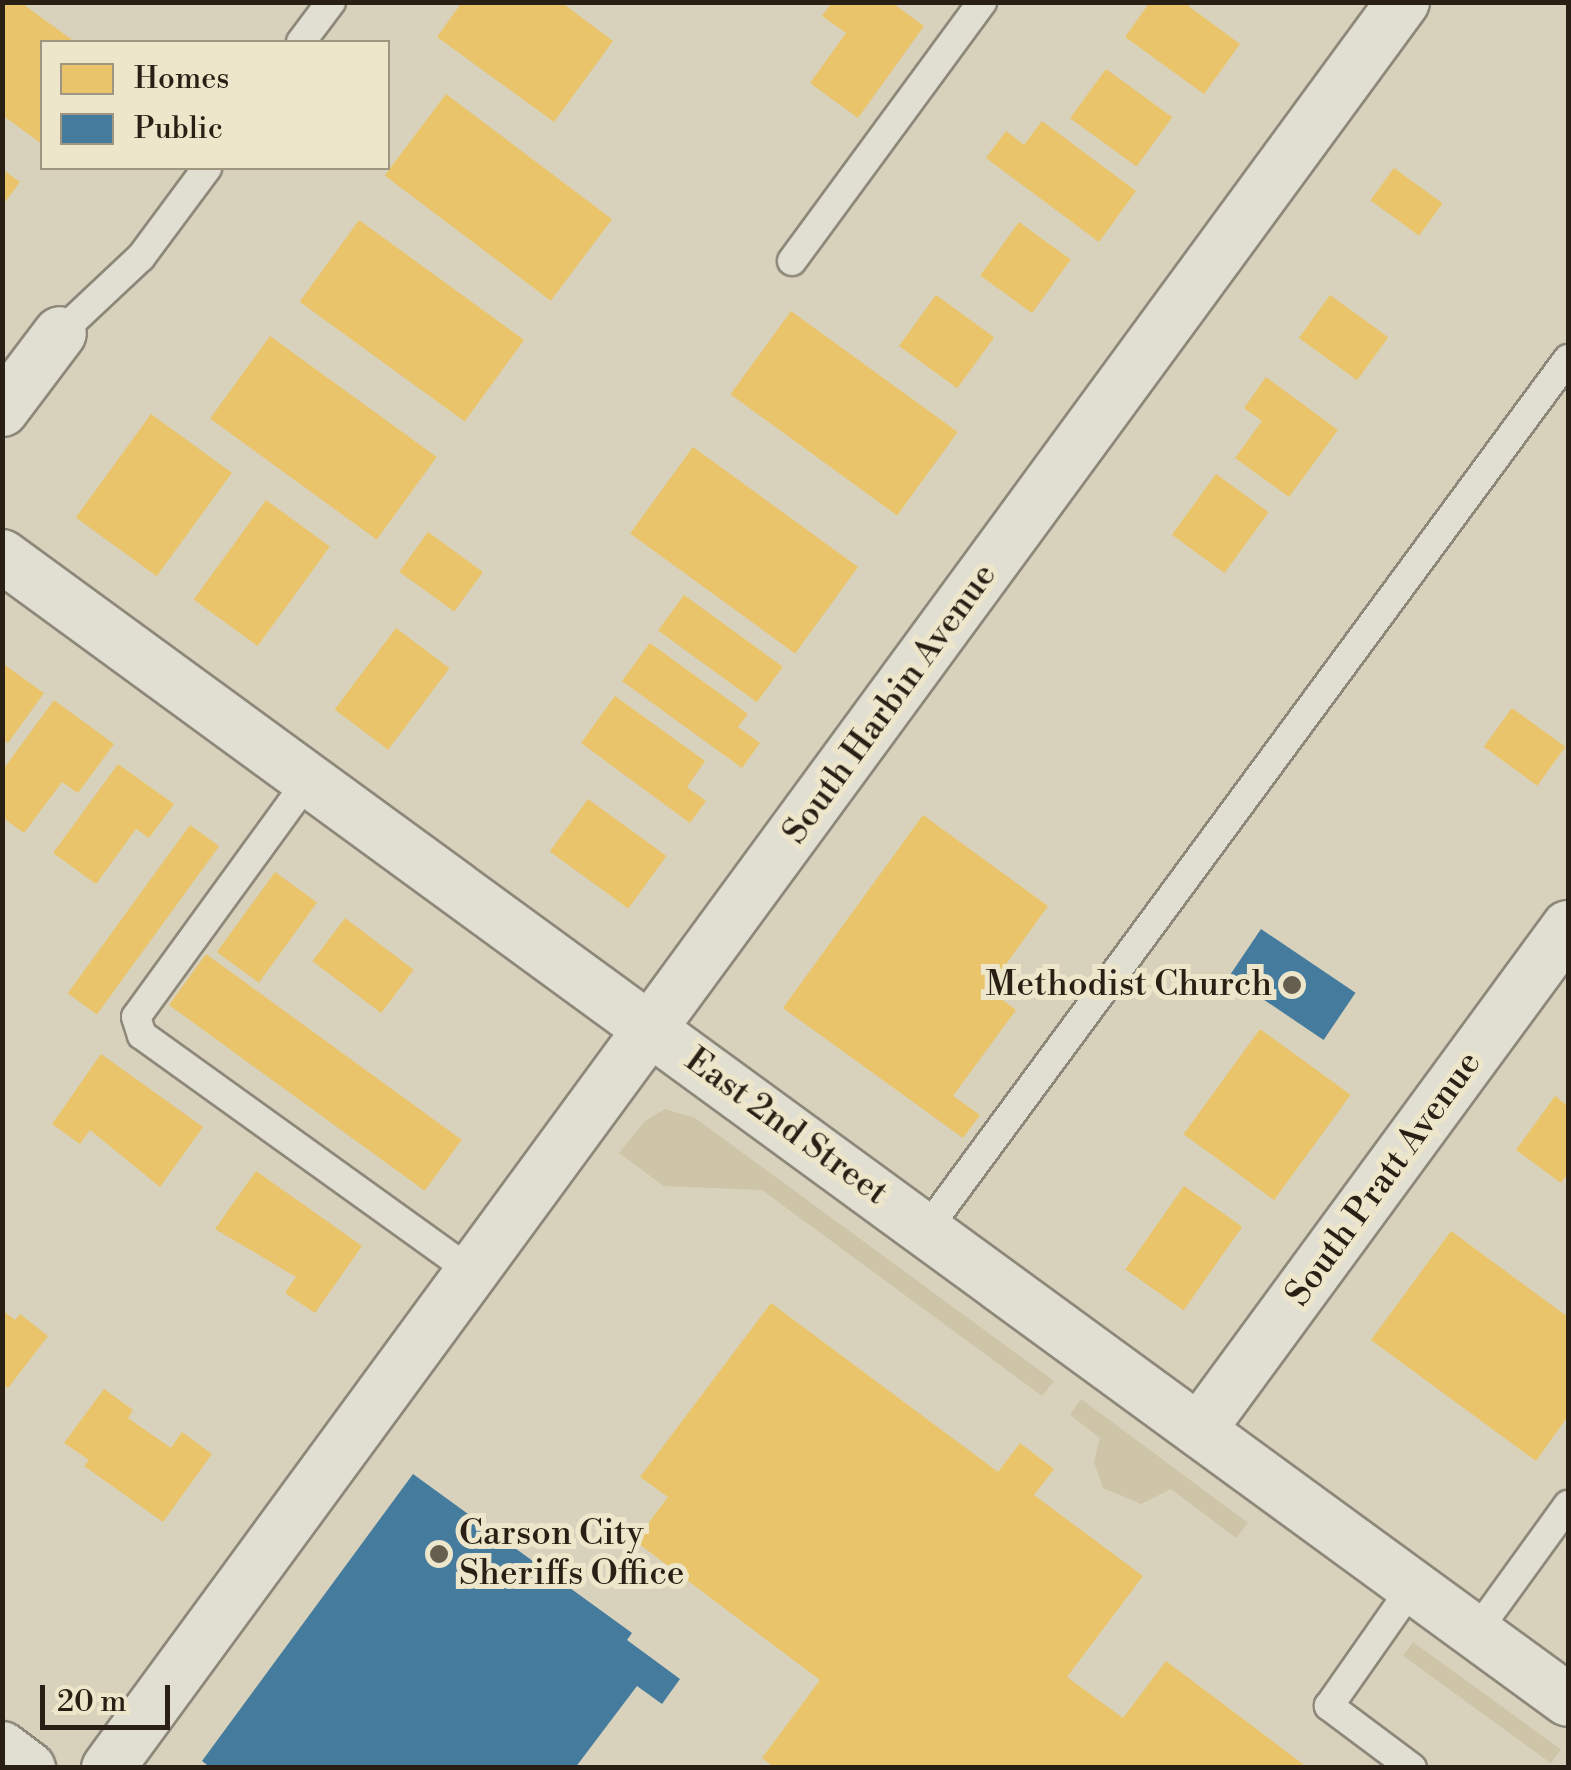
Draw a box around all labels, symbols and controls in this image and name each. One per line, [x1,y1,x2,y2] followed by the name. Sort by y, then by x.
[40,40,390,170] legend
[134,60,229,98] text: Homes
[134,110,223,148] text: Public
[774,556,1006,852] street label: South Harbin Avenue
[986,964,1272,1006] place label: Methodist Church
[1281,974,1303,996] marker: Methodist Church
[677,1039,895,1215] street label: East 2nd Street
[1277,1043,1491,1315] street label: South Pratt Avenue
[459,1513,685,1595] place label: Carson City Sheriffs Office
[428,1543,450,1565] marker: Carson City Sheriffs Office
[45,1665,175,1727] scale bar
[57,1683,126,1721] text: 20 m

